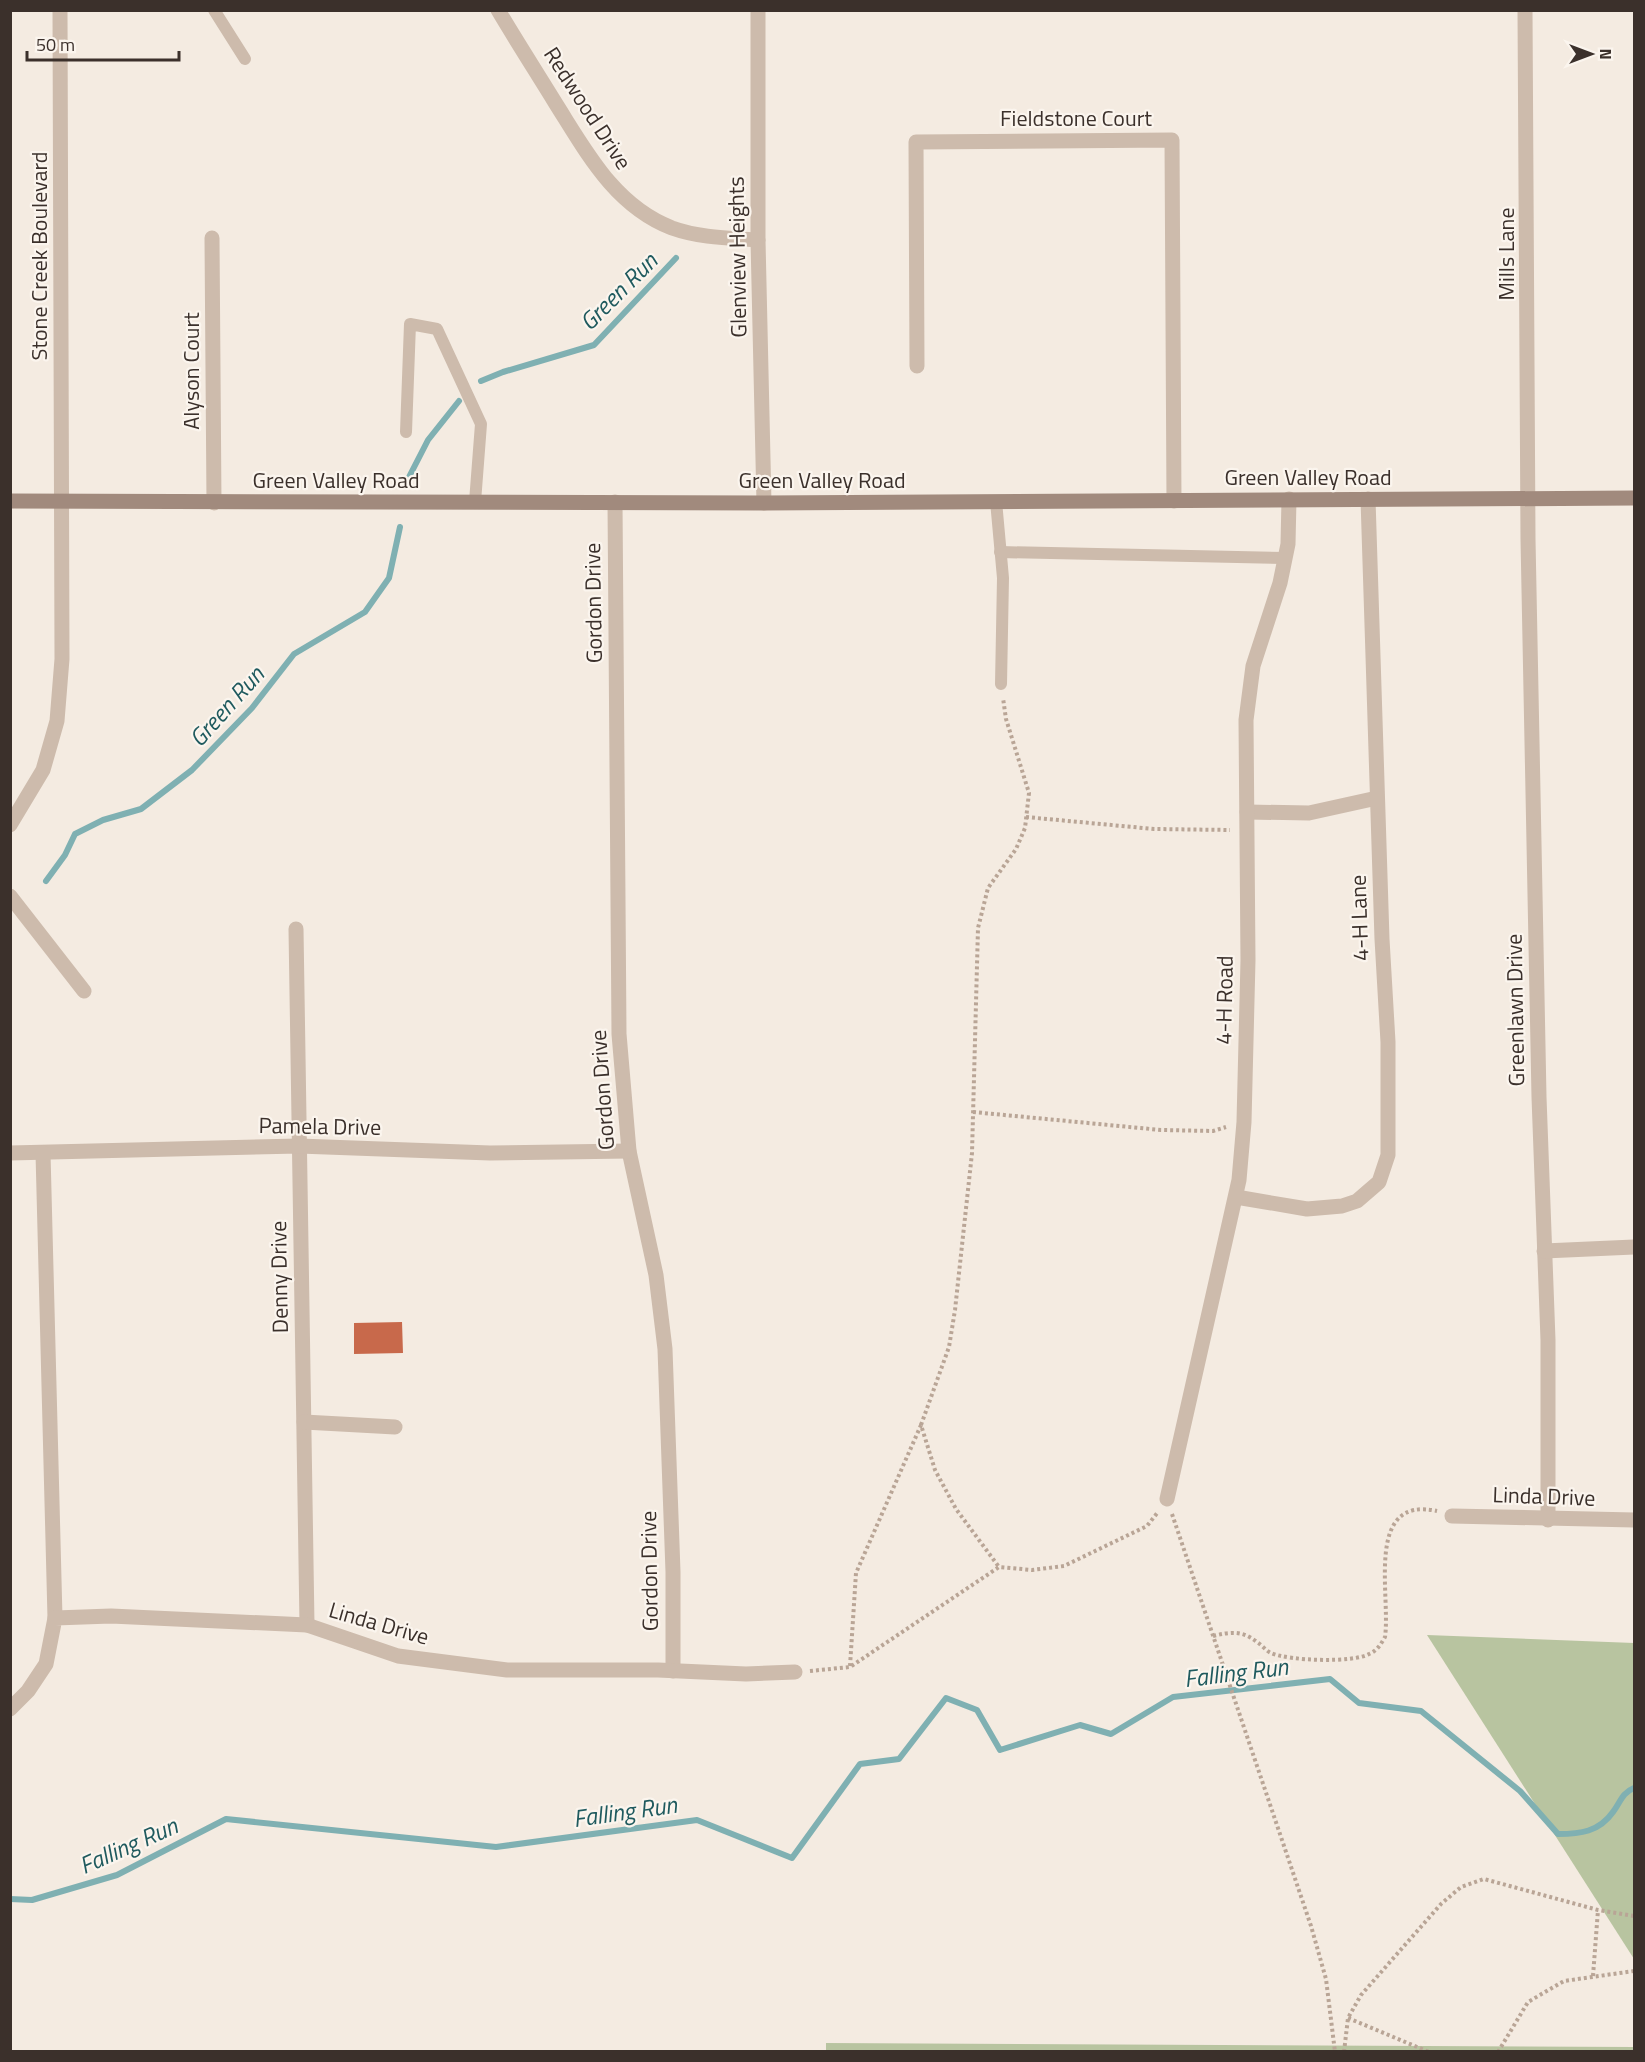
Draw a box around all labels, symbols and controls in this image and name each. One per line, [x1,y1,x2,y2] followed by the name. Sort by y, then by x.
[27,24,178,62] scale bar
[1561,24,1621,84] north arrow
[36,31,75,58] text: 50 m
[535,40,641,176] street label: Redwood Drive
[1594,48,1618,60] text: N
[1000,101,1152,135] street label: Fieldstone Court
[22,152,56,360] street label: Stone Creek Boulevard
[719,176,755,338] street label: Glenview Heights
[1489,207,1523,301] street label: Mills Lane
[571,243,666,338] water label: Green Run
[174,312,208,430] street label: Alyson Court
[1224,460,1392,494] street label: Green Valley Road
[252,463,420,497] street label: Green Valley Road
[738,463,906,497] street label: Green Valley Road
[575,542,611,664] street label: Gordon Drive
[180,657,273,754] water label: Green Run
[1341,874,1377,962] street label: 4-H Lane
[1497,933,1533,1087] street label: Greenlawn Drive
[1206,955,1242,1045] street label: 4-H Road
[581,1029,623,1151] street label: Gordon Drive
[258,1108,382,1144] street label: Pamela Drive
[261,1221,297,1333] street label: Denny Drive
[1492,1477,1596,1515] street label: Linda Drive
[631,1510,667,1632] street label: Gordon Drive
[325,1592,433,1654] street label: Linda Drive
[1182,1648,1291,1696] water label: Falling Run
[571,1786,680,1836] water label: Falling Run
[73,1807,184,1883] water label: Falling Run

